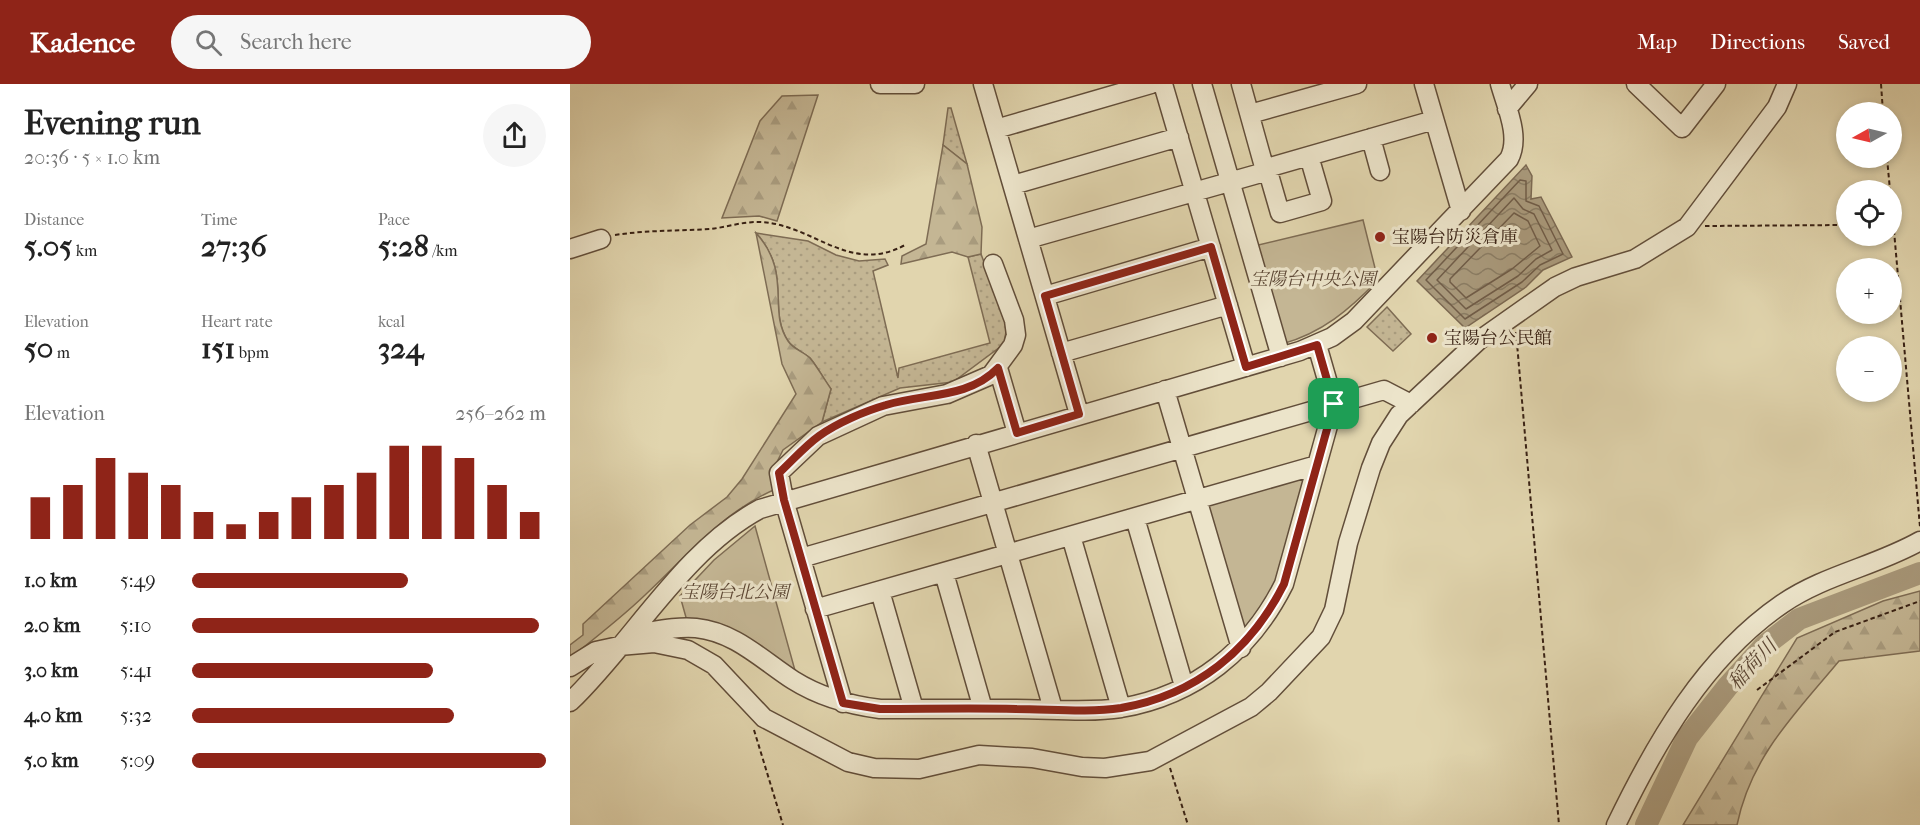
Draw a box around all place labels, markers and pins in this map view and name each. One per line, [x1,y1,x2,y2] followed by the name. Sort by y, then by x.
[1392,227,1518,248] place label: 宝陽台防災倉庫
[1373,230,1387,244] marker: 宝陽台防災倉庫
[1444,328,1552,349] place label: 宝陽台公民館
[1425,331,1439,345] marker: 宝陽台公民館
[1308,378,1359,429] pin

